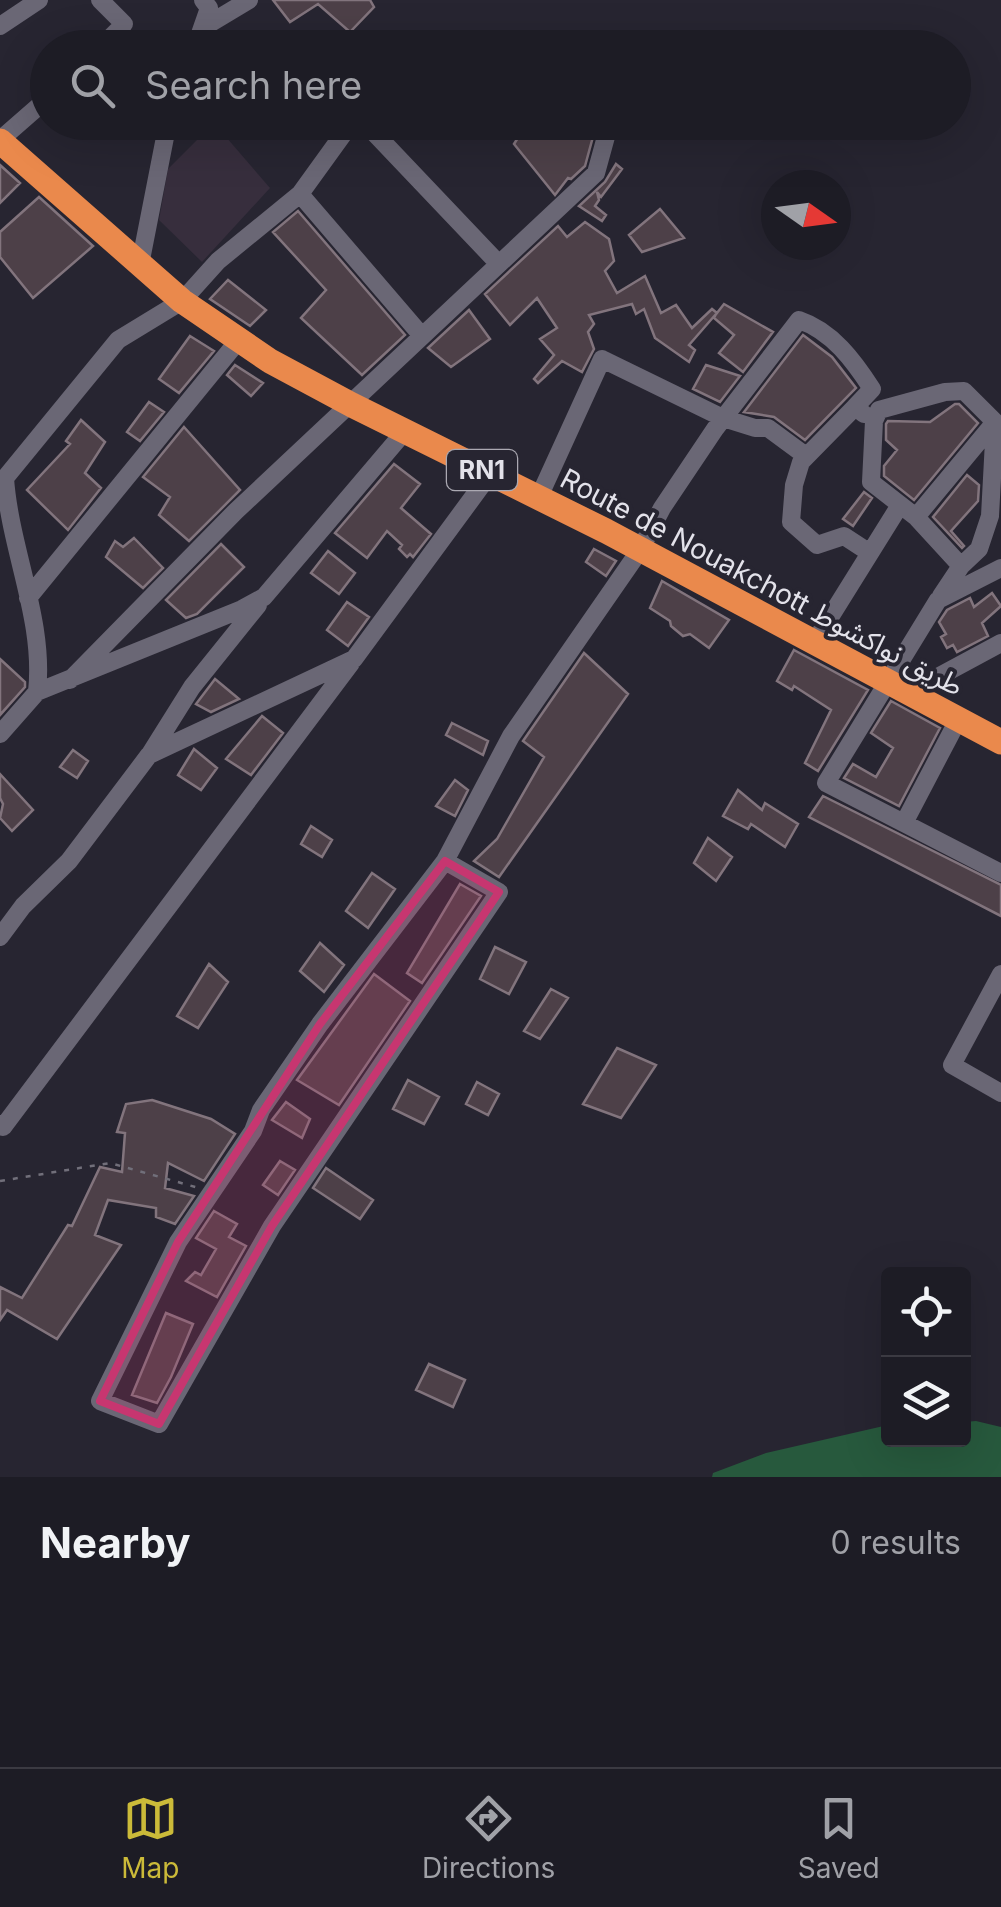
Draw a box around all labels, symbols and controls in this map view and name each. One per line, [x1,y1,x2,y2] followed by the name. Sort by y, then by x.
[30,30,971,140] search box
[65,58,120,113] icon: search
[145,62,362,108] text: Search here
[761,170,851,260] north arrow
[447,450,517,490] road number: RN1
[554,461,969,704] street label: Route de Nouakchott طريق نواكشوط
[881,1267,971,1447] map controls
[881,1267,971,1357] button: locate
[881,1357,971,1447] button: layers
[40,1517,191,1568] text: Nearby
[831,1523,961,1562] text: 0 results
[121,1791,179,1885] tab: Map
[422,1791,555,1885] tab: Directions
[798,1791,880,1885] tab: Saved

